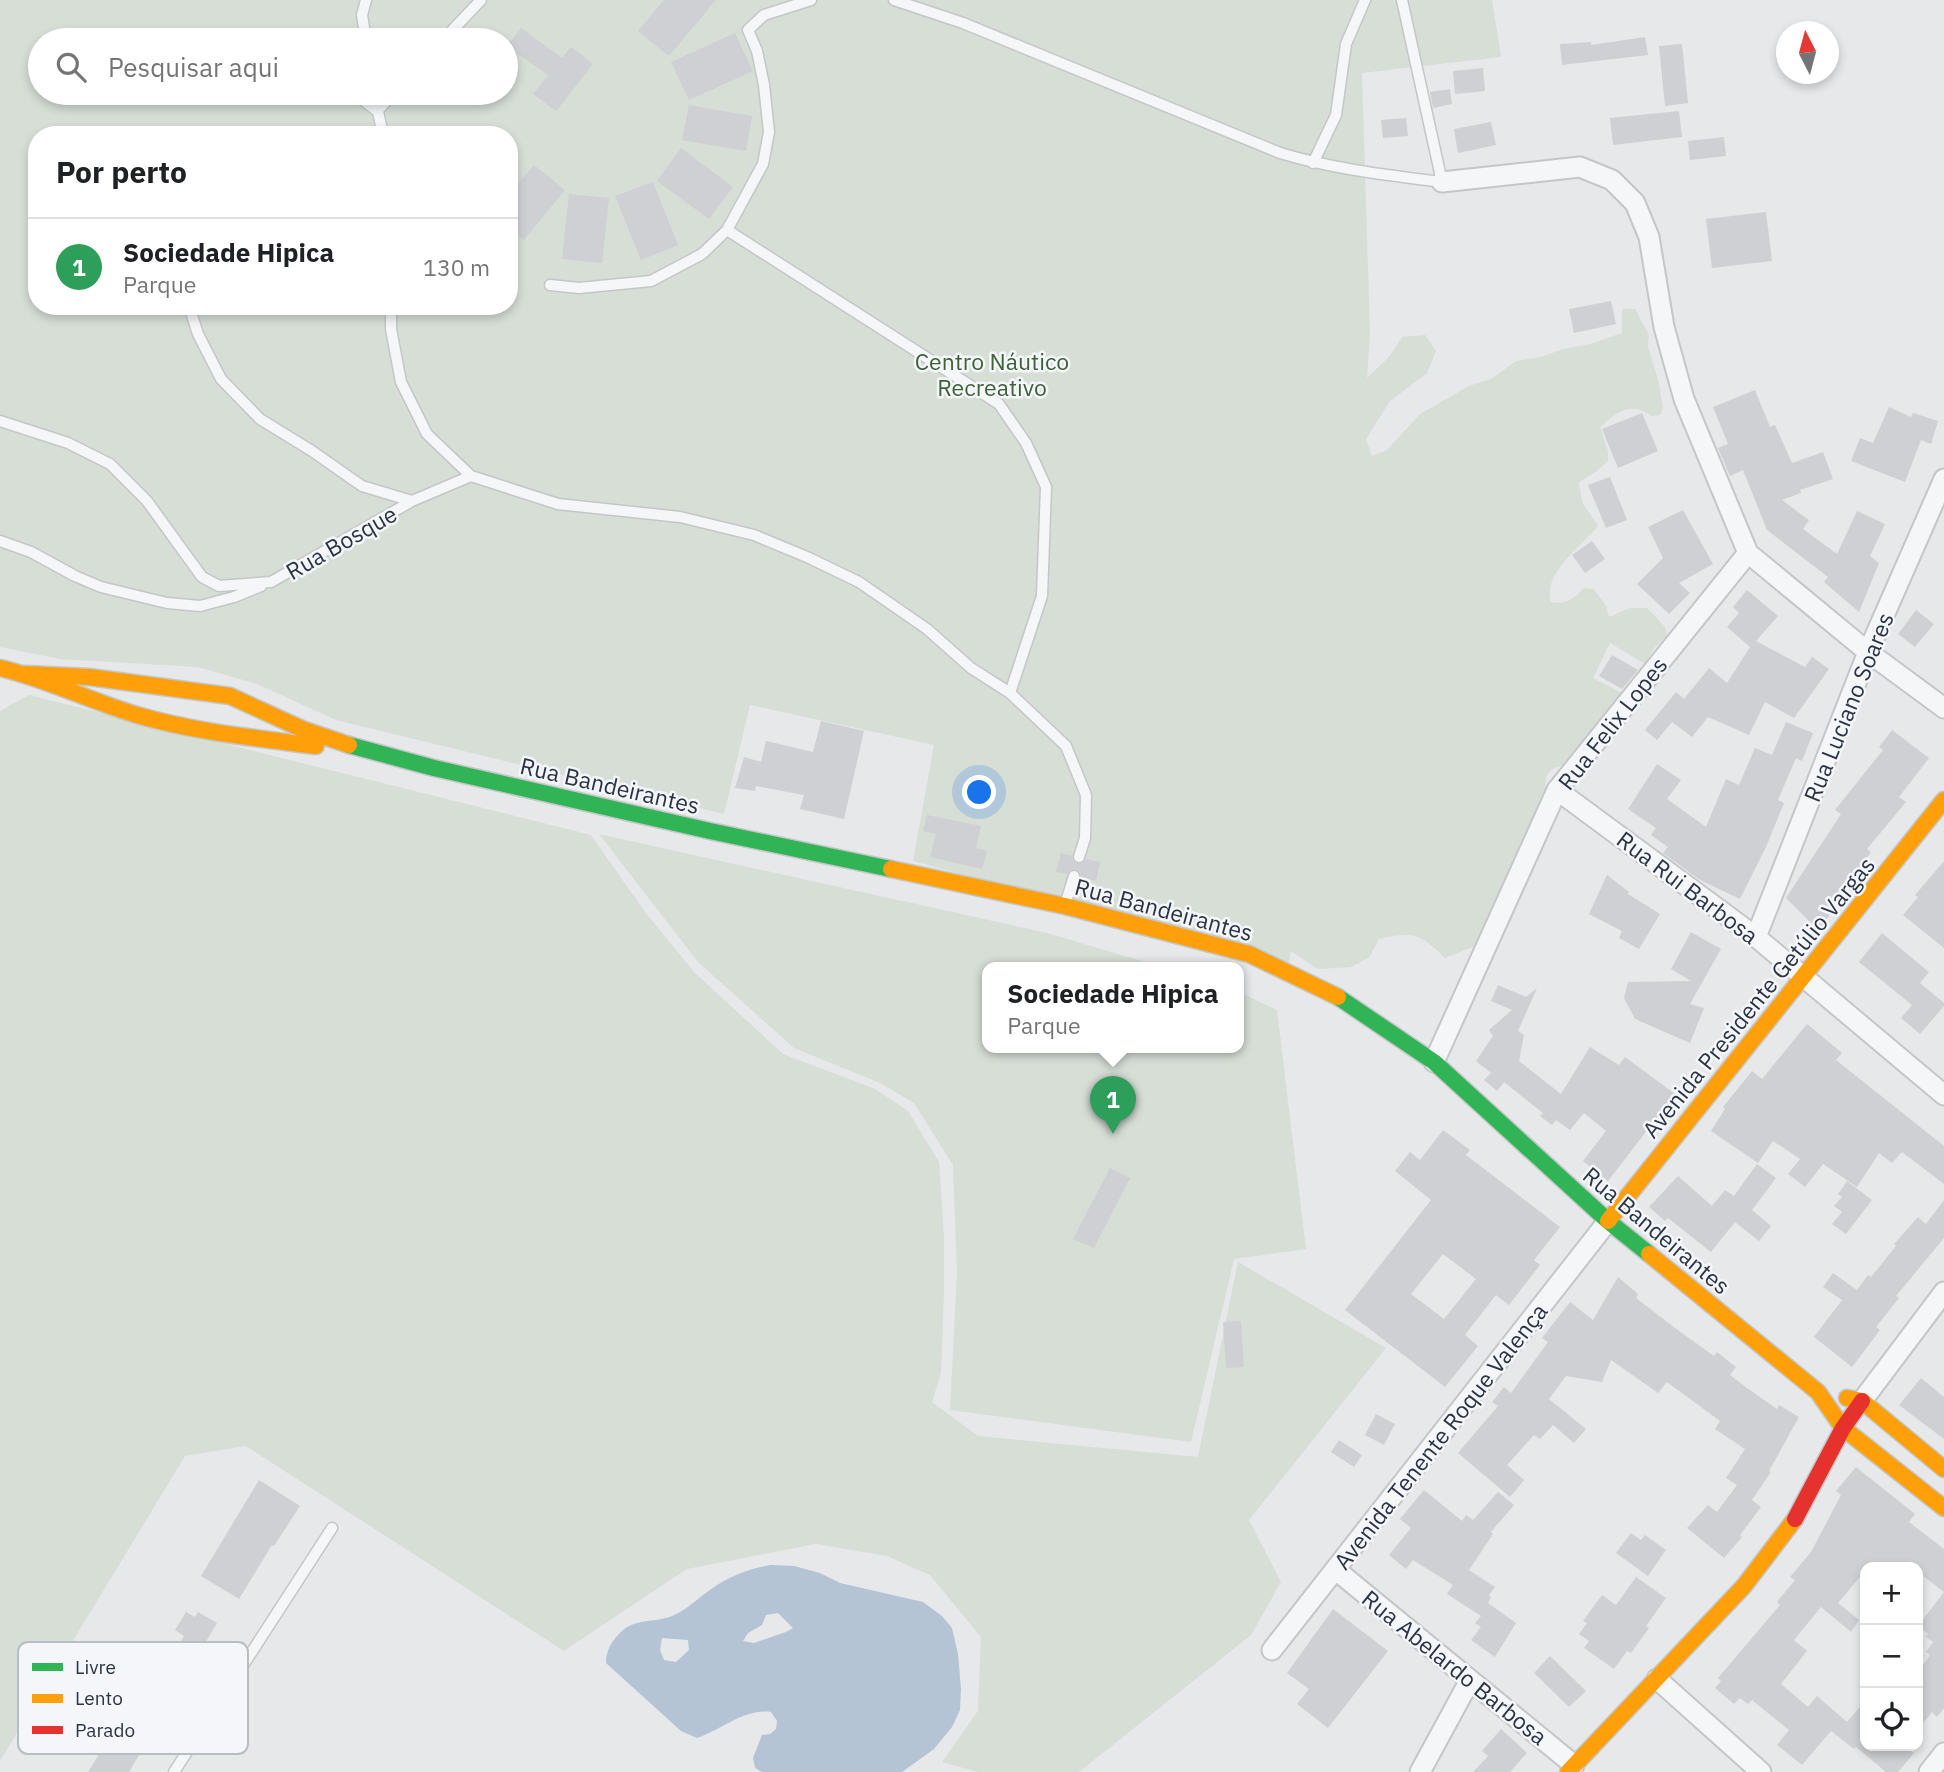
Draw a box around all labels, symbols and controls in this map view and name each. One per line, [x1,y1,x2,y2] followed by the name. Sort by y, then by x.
[1776,21,1839,84] north arrow
[28,28,518,105] search box
[52,48,90,86] icon: search
[108,50,279,84] text: Pesquisar aqui
[56,152,187,191] text: Por perto
[123,235,334,269] text: Sociedade Hipica
[72,252,86,282] text: 1
[423,252,490,282] text: 130 m
[123,269,196,299] text: Parque
[915,346,1069,402] park label: Centro Náutico Recreativo
[280,498,402,586] street label: Rua Bosque
[1796,608,1900,806] street label: Rua Luciano Soares
[1551,650,1673,796] street label: Rua Felix Lopes
[517,750,703,820] street label: Rua Bandeirantes
[962,775,996,809] your location
[1611,824,1765,950] street label: Rua Rui Barbosa
[1635,850,1881,1144] street label: Avenida Presidente Getúlio Vargas
[1072,871,1256,947] street label: Rua Bandeirantes
[982,962,1244,1053] popup
[1007,976,1219,1010] text: Sociedade Hipica
[1007,1010,1081,1040] text: Parque
[1090,1076,1136,1134] pin: 1
[1577,1160,1737,1300] street label: Rua Bandeirantes
[1327,1297,1553,1575] street label: Avenida Tenente Roque Valença
[1860,1562,1923,1751] map controls
[1860,1562,1923,1625] button: +
[1356,1583,1554,1751] street label: Rua Abelardo Barbosa
[1860,1625,1923,1688] button: −
[18,1642,248,1754] legend
[75,1655,116,1679] text: Livre
[75,1686,123,1710] text: Lento
[1860,1688,1923,1751] button: locate
[75,1718,135,1742] text: Parado

